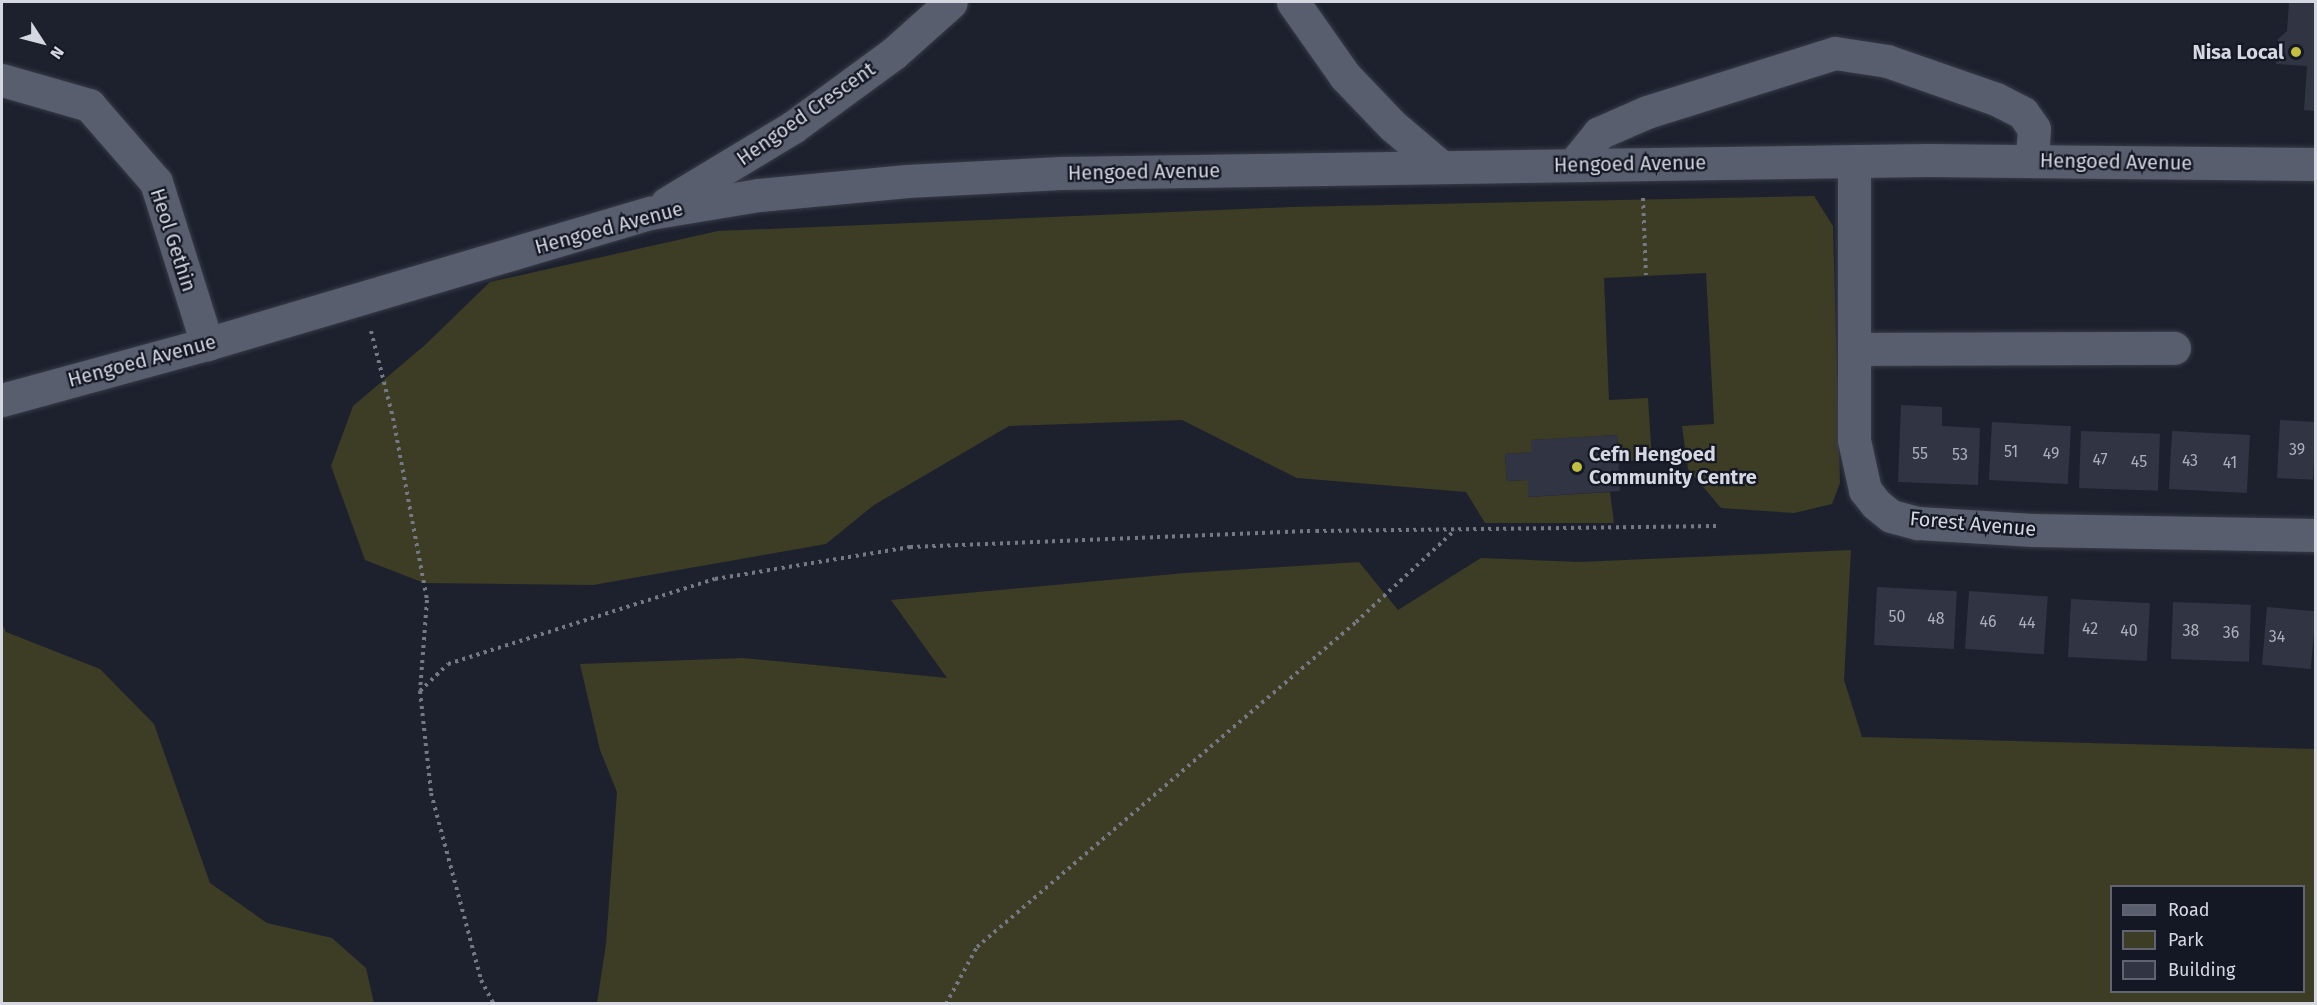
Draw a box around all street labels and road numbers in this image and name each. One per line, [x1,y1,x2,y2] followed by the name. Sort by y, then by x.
[732,57,880,171] street label: Hengoed Crescent
[2040,149,2192,175] street label: Hengoed Avenue
[1554,151,1706,177] street label: Hengoed Avenue
[1068,159,1220,185] street label: Hengoed Avenue
[145,185,201,295] street label: Heol Gethin
[532,197,686,259] street label: Hengoed Avenue
[65,330,219,392] street label: Hengoed Avenue
[1909,507,2037,541] street label: Forest Avenue

